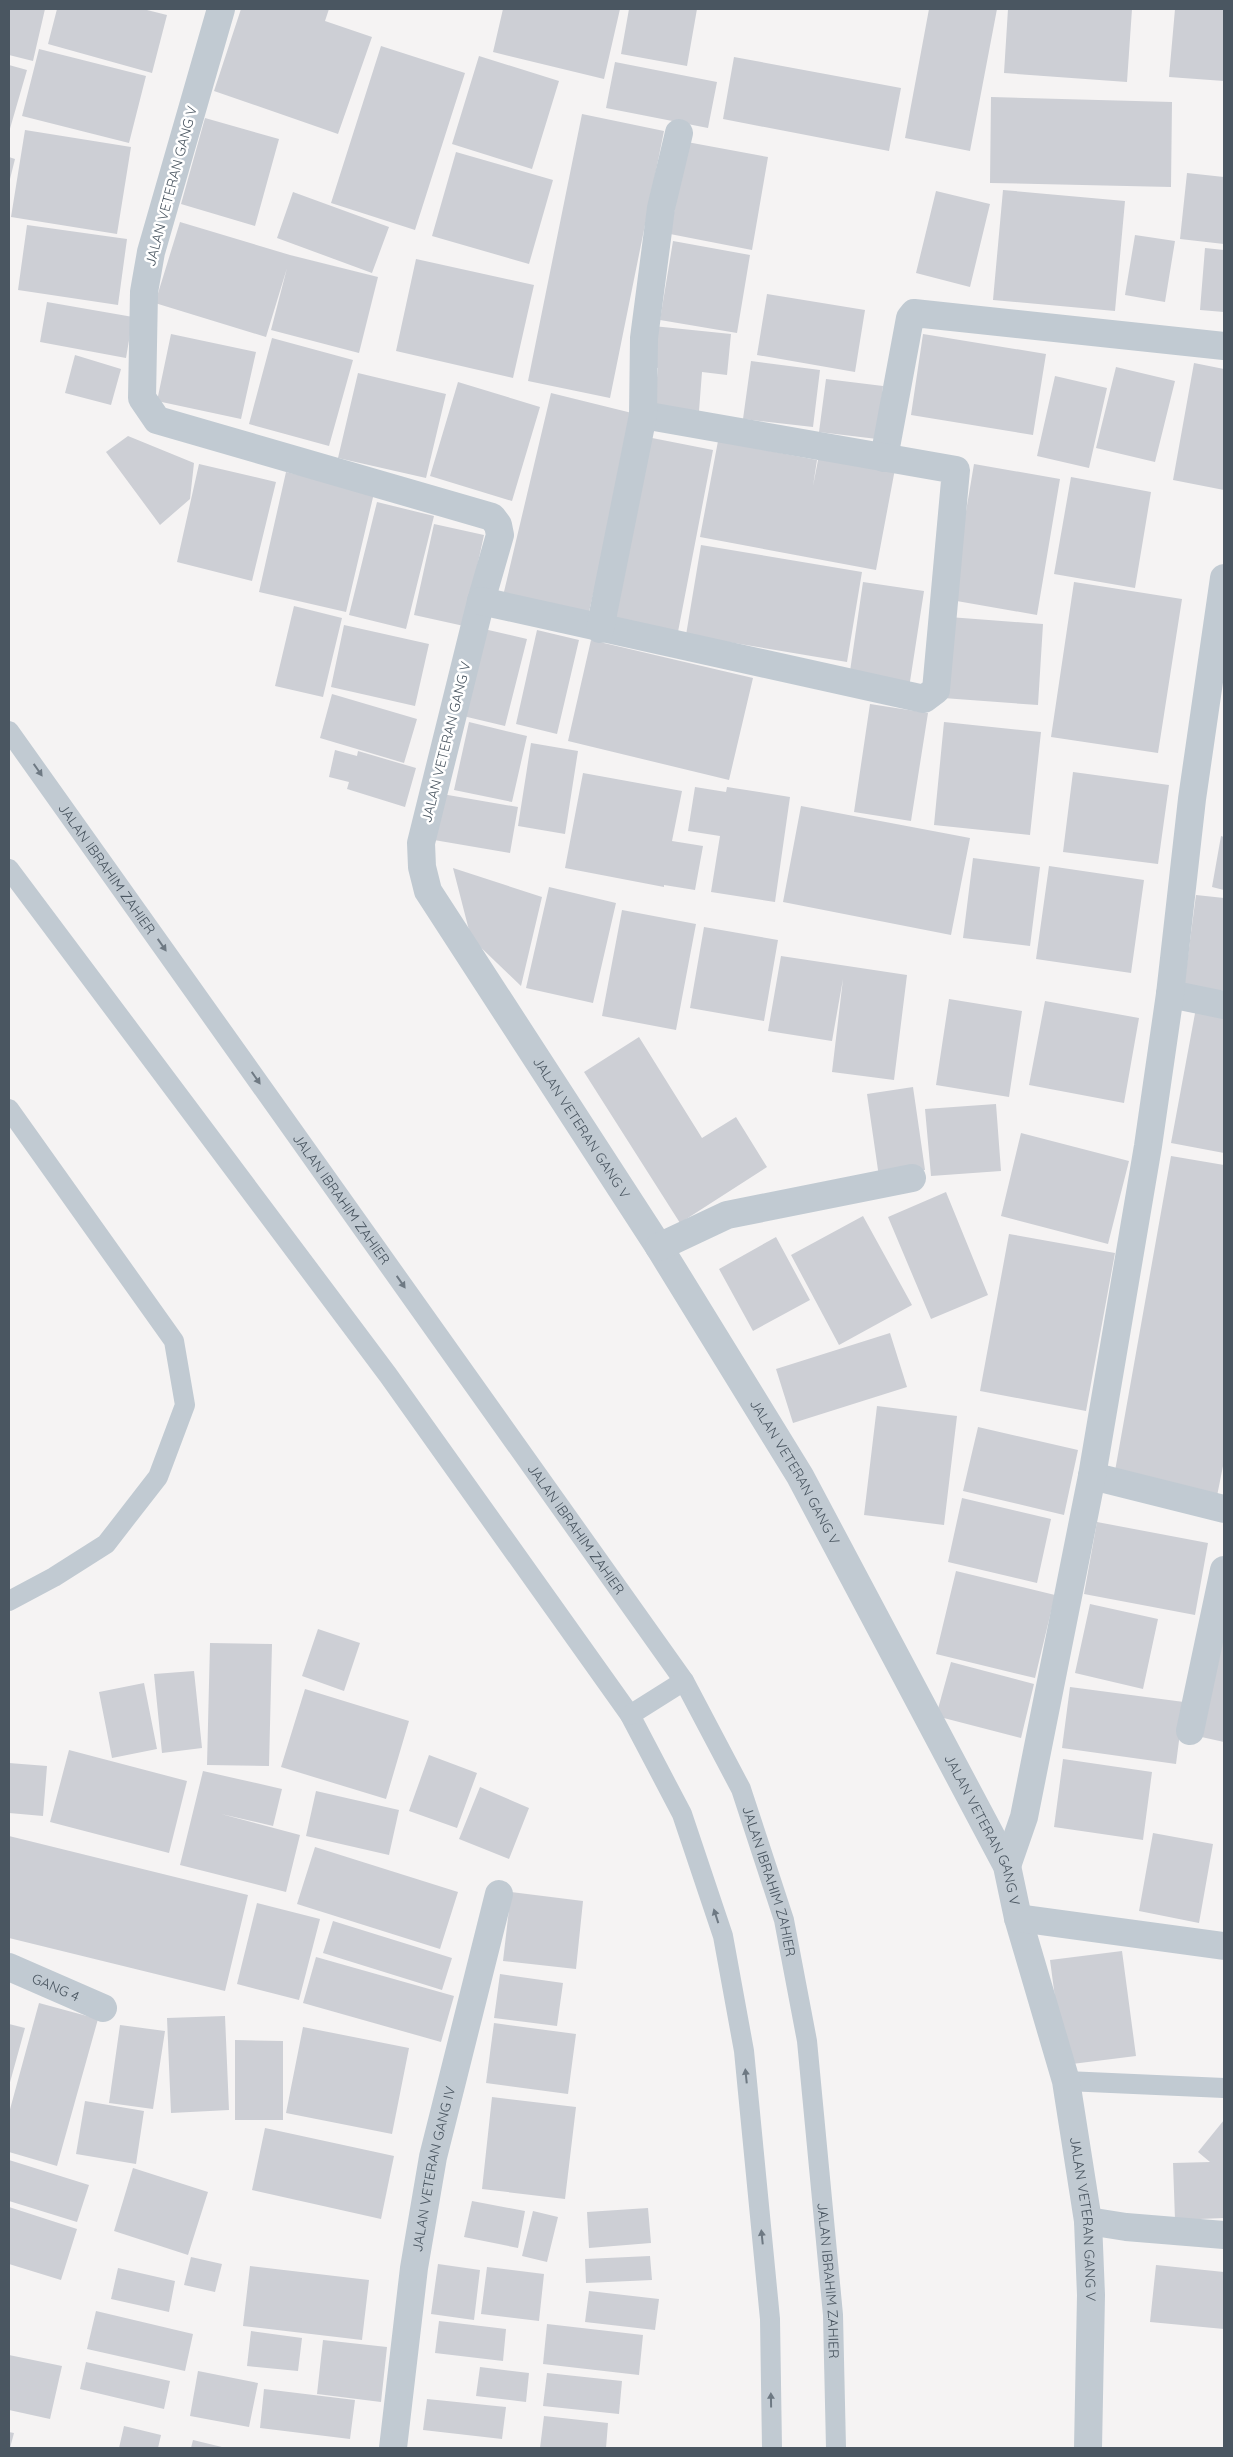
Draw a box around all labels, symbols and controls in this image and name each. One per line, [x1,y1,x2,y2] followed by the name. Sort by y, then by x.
[141,104,201,268] street label: JALAN VETERAN GANG V
[417,660,475,824] street label: JALAN VETERAN GANG V
[33,763,43,777] one-way arrow
[54,800,160,938] street label: JALAN IBRAHIM ZAHIER
[157,939,167,952] one-way arrow
[529,1053,634,1202] street label: JALAN VETERAN GANG V
[251,1071,261,1085] one-way arrow
[289,1130,394,1268] street label: JALAN IBRAHIM ZAHIER
[396,1275,406,1289] one-way arrow
[746,1396,844,1548] street label: JALAN VETERAN GANG V
[523,1460,629,1598] street label: JALAN IBRAHIM ZAHIER
[940,1751,1024,1907] street label: JALAN VETERAN GANG V
[738,1804,800,1958] street label: JALAN IBRAHIM ZAHIER
[712,1909,719,1924] one-way arrow
[29,1969,82,2006] street label: GANG 4
[742,2067,750,2083] one-way arrow
[408,2084,459,2253] street label: JALAN VETERAN GANG IV
[1066,2135,1100,2301] street label: JALAN VETERAN GANG V
[813,2202,843,2359] street label: JALAN IBRAHIM ZAHIER
[758,2229,766,2245] one-way arrow
[767,2391,775,2407] one-way arrow

